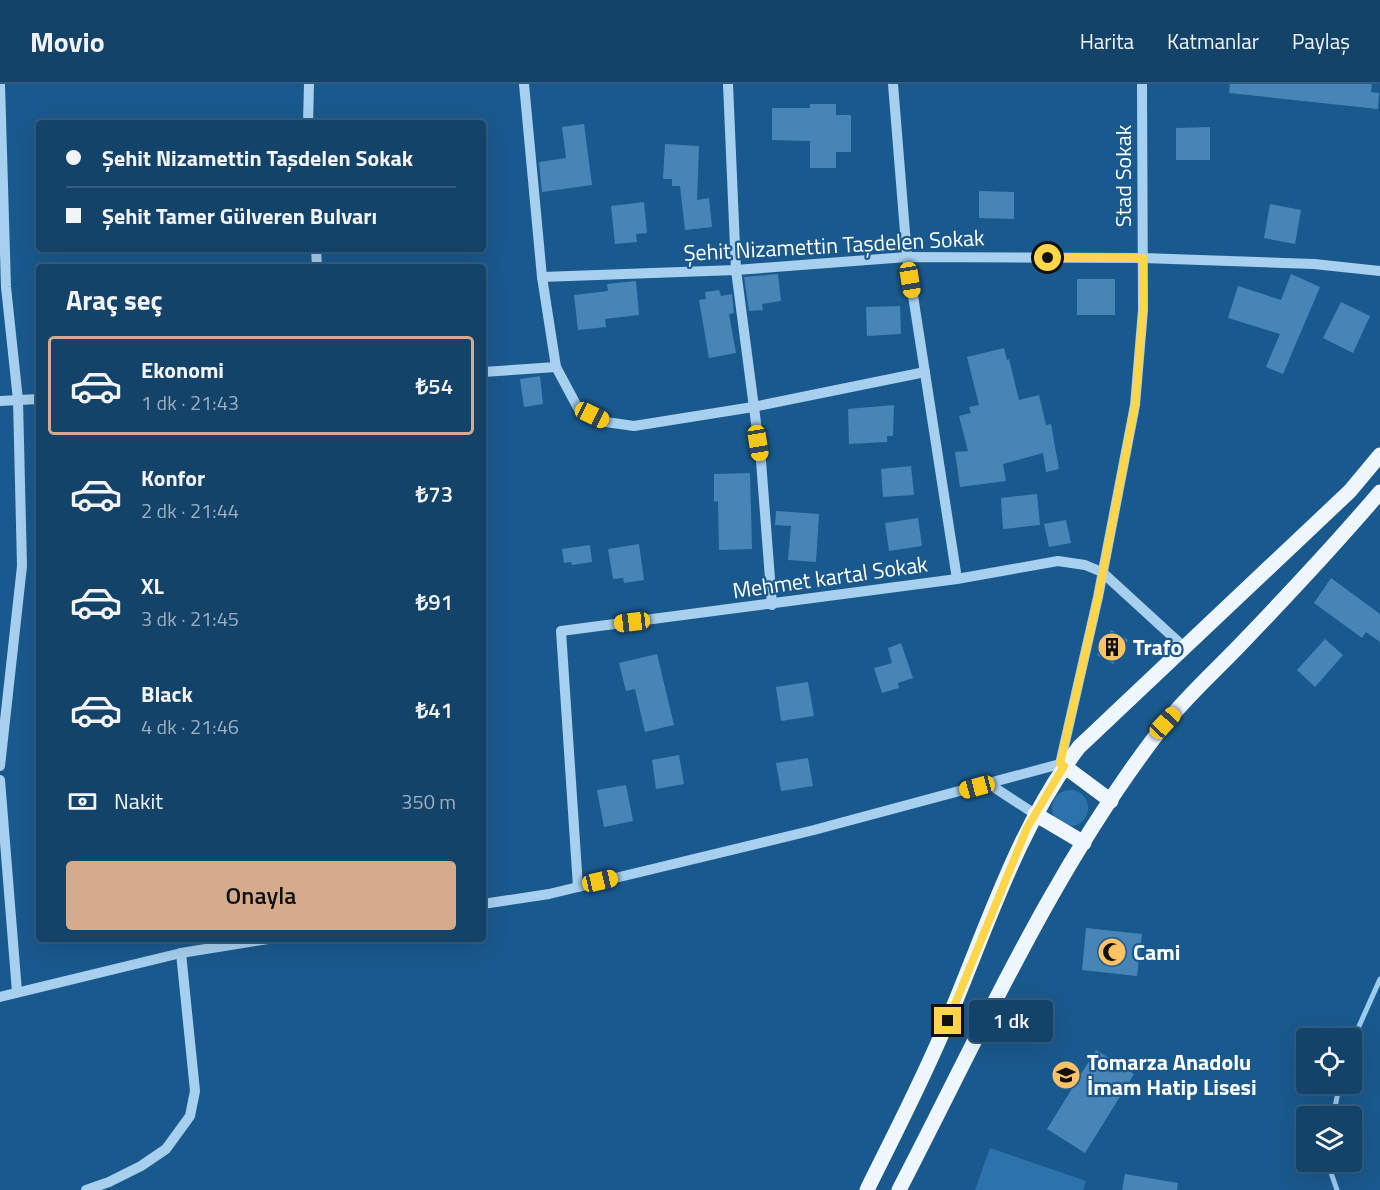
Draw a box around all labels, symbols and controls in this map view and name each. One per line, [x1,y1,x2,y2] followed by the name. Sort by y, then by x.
[30,20,105,63] text: Movio
[1080,25,1134,57] text: Harita
[1167,25,1259,57] text: Katmanlar
[1292,25,1350,57] text: Paylaş
[1106,124,1140,227] street label: Stad Sokak
[102,141,413,175] text: Şehit Nizamettin Taşdelen Sokak
[102,199,377,233] text: Şehit Tamer Gülveren Bulvarı
[683,220,986,270] street label: Şehit Nizamettin Taşdelen Sokak
[1034,244,1061,271] route start
[898,261,922,299] car
[66,279,163,320] text: Araç seç
[141,353,224,387] text: Ekonomi
[69,359,123,413] icon: car
[416,369,453,403] text: ₺54
[141,387,239,418] text: 1 dk · 21:43
[572,399,612,431] car
[746,424,770,462] car
[141,461,205,495] text: Konfor
[69,467,123,521] icon: car
[416,477,453,511] text: ₺73
[141,495,239,526] text: 2 dk · 21:44
[730,546,930,608] street label: Mehmet kartal Sokak
[141,569,164,603] text: XL
[69,575,123,629] icon: car
[416,585,453,619] text: ₺91
[141,603,239,634] text: 3 dk · 21:45
[613,611,651,633] car
[1133,630,1182,664] place label: Trafo
[1096,631,1128,663] building icon: Trafo
[141,677,193,711] text: Black
[69,683,123,737] icon: car
[416,693,453,727] text: ₺41
[1146,704,1184,742] car
[141,711,239,742] text: 4 dk · 21:46
[957,774,997,800] car
[114,784,163,818] text: Nakit
[66,785,99,818] icon: cash
[401,786,456,817] text: 350 m
[66,861,456,930] button: Onayla
[580,868,620,894] car
[1133,935,1180,969] place label: Cami
[1096,936,1128,968] mosque icon: Cami
[969,1000,1053,1042] callout: 1 dk
[993,1005,1029,1036] text: 1 dk
[934,1007,961,1034] route end
[1296,1028,1362,1172] map controls
[1296,1028,1362,1094] button: locate
[1087,1045,1257,1104] place label: Tomarza Anadolu İmam Hatip Lisesi
[1050,1059,1082,1091] school or university icon: Tomarza Anadolu İmam Hatip Lisesi
[1296,1106,1362,1172] button: layers

